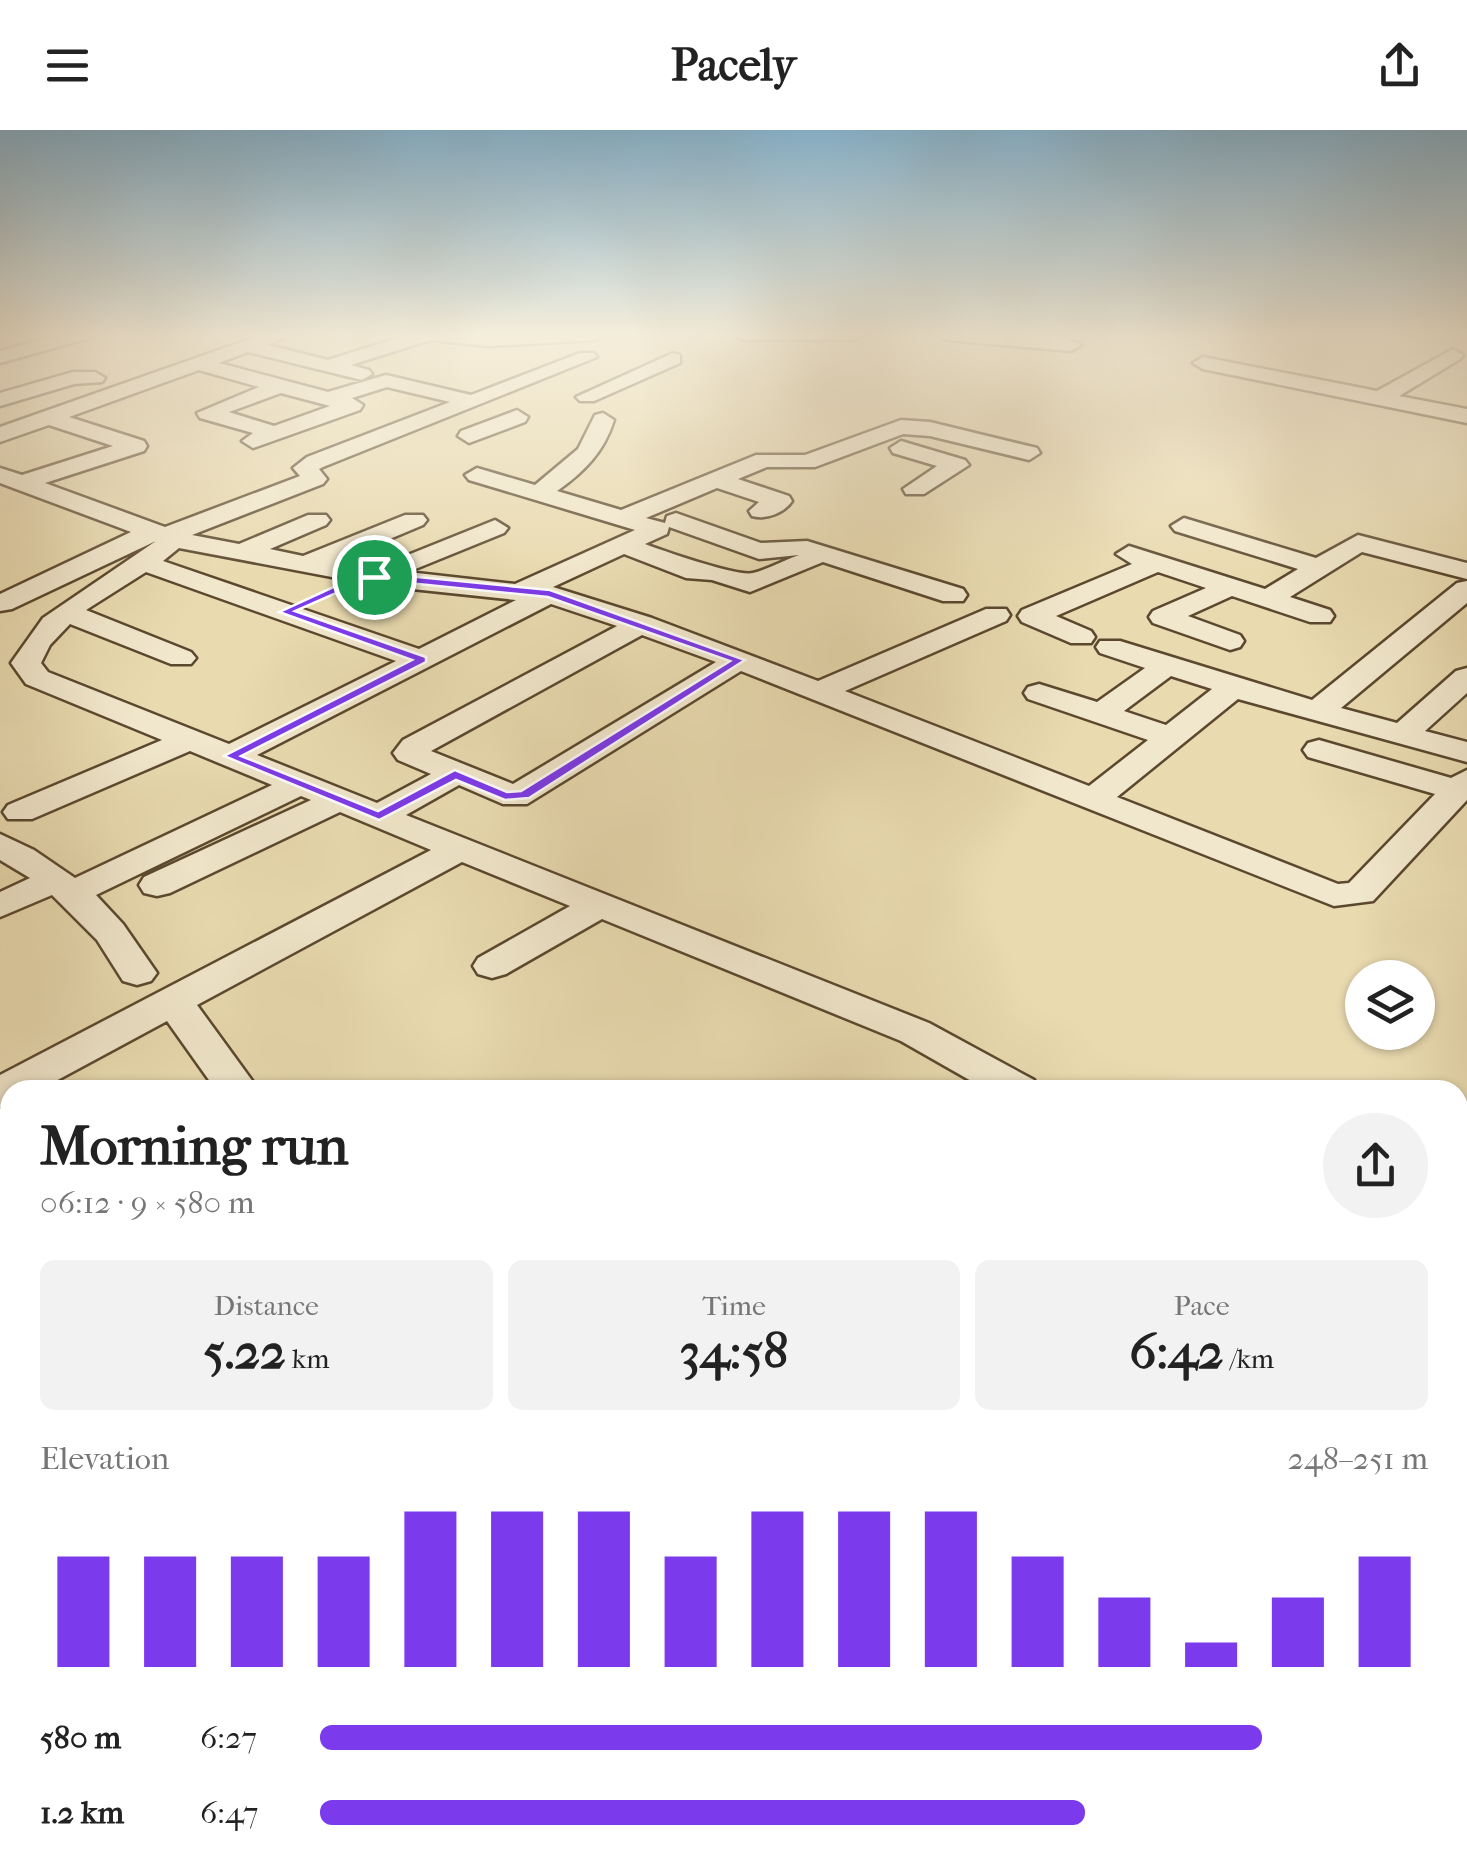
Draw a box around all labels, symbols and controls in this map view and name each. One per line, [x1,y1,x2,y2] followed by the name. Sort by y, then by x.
[40,38,95,93] icon: menu
[1372,38,1427,93] icon: share
[671,39,796,92] text: Pacely
[332,535,417,620] pin
[347,550,402,605] icon: arrive
[1345,960,1435,1050] map controls
[1345,960,1435,1050] button: layers
[1323,1113,1428,1218] button: share
[40,1114,348,1178] text: Morning run
[40,1184,255,1221] text: 06:12 · 9 × 580 m
[214,1289,319,1322] text: Distance
[702,1289,766,1322] text: Time
[1174,1289,1230,1322] text: Pace
[203,1322,286,1381] text: 5.22
[680,1322,788,1381] text: 34:58
[1129,1322,1224,1381] text: 6:42
[286,1342,330,1375] text: km
[1224,1342,1274,1375] text: /km
[40,1440,169,1477] text: Elevation
[1287,1440,1428,1477] text: 248–251 m
[40,1719,121,1756] text: 580 m
[200,1719,257,1756] text: 6:27
[40,1794,124,1831] text: 1.2 km
[200,1794,259,1831] text: 6:47

